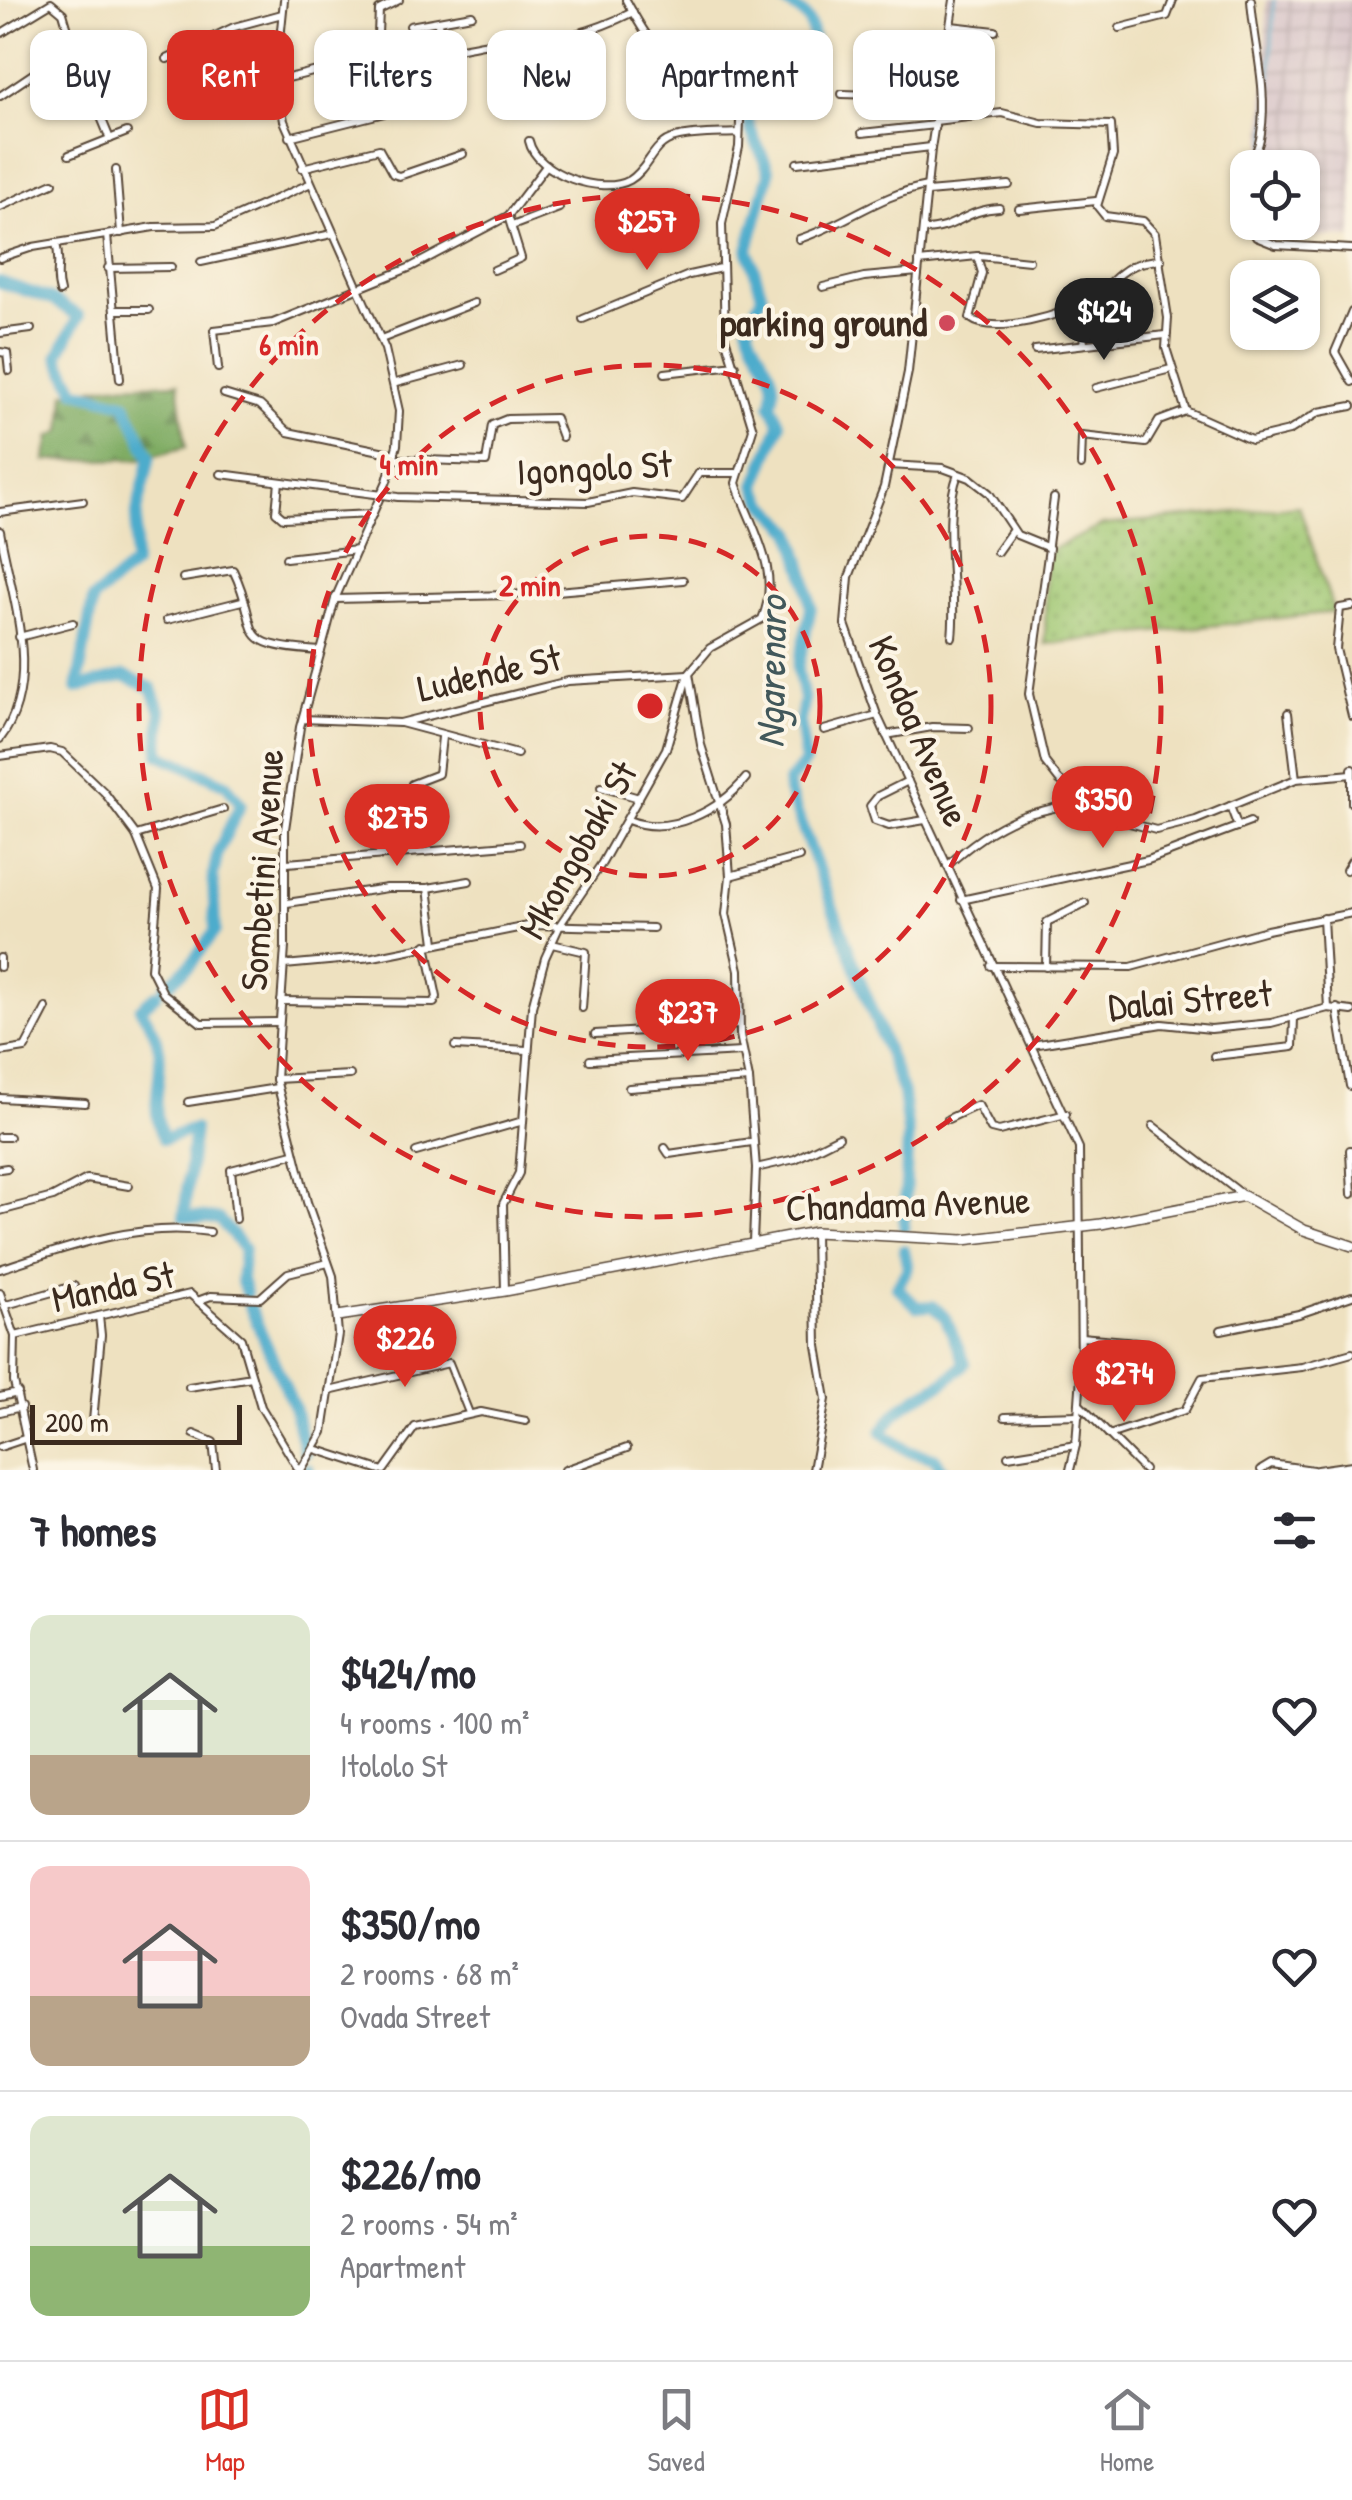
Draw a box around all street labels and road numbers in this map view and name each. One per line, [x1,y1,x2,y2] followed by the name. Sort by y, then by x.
[515,437,674,497] street label: Igongolo St
[856,627,983,834] street label: Kondoa Avenue
[412,630,566,714] street label: Ludende St
[227,748,295,992] street label: Sombetini Avenue
[505,750,649,948] street label: Mkongobaki St
[1106,966,1275,1032] street label: Dalai Street
[785,1173,1031,1233] street label: Chandama Avenue
[47,1248,180,1324] street label: Manda St

